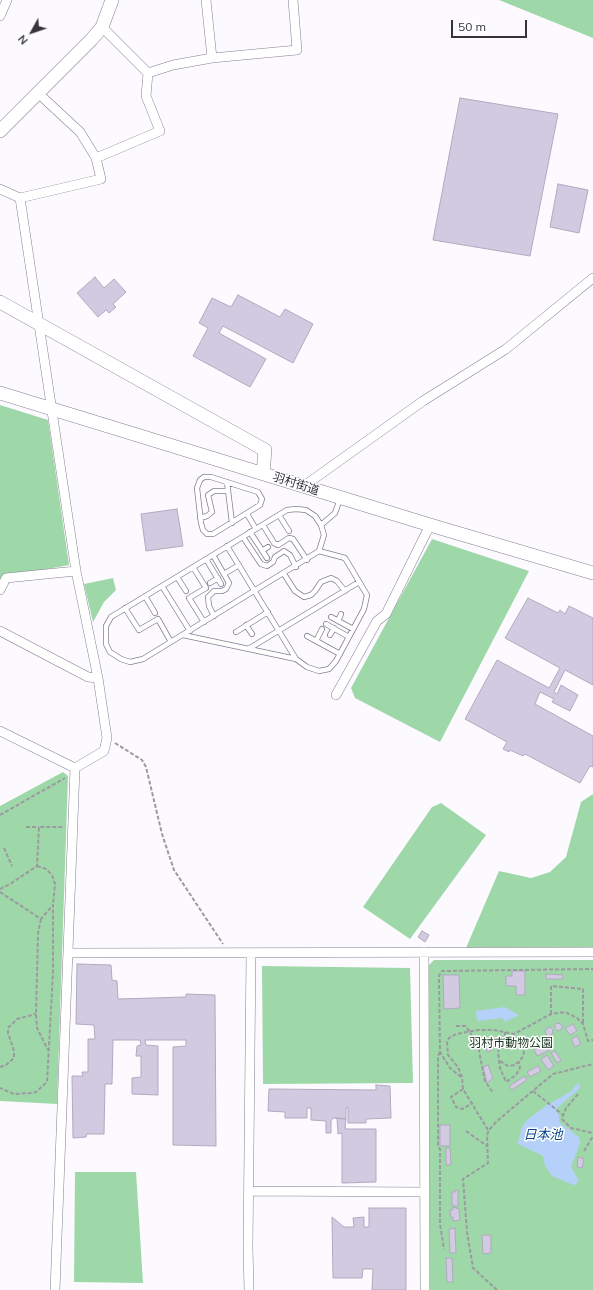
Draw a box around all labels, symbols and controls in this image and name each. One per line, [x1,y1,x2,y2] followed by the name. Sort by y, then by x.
[12,12,52,52] north arrow
[453,12,529,38] scale bar
[458,19,486,34] text: 50 m
[15,32,31,47] text: N
[271,470,321,498] street label: 羽村街道
[469,1036,553,1050] park label: 羽村市動物公園
[524,1127,562,1143] water label: 日本池

